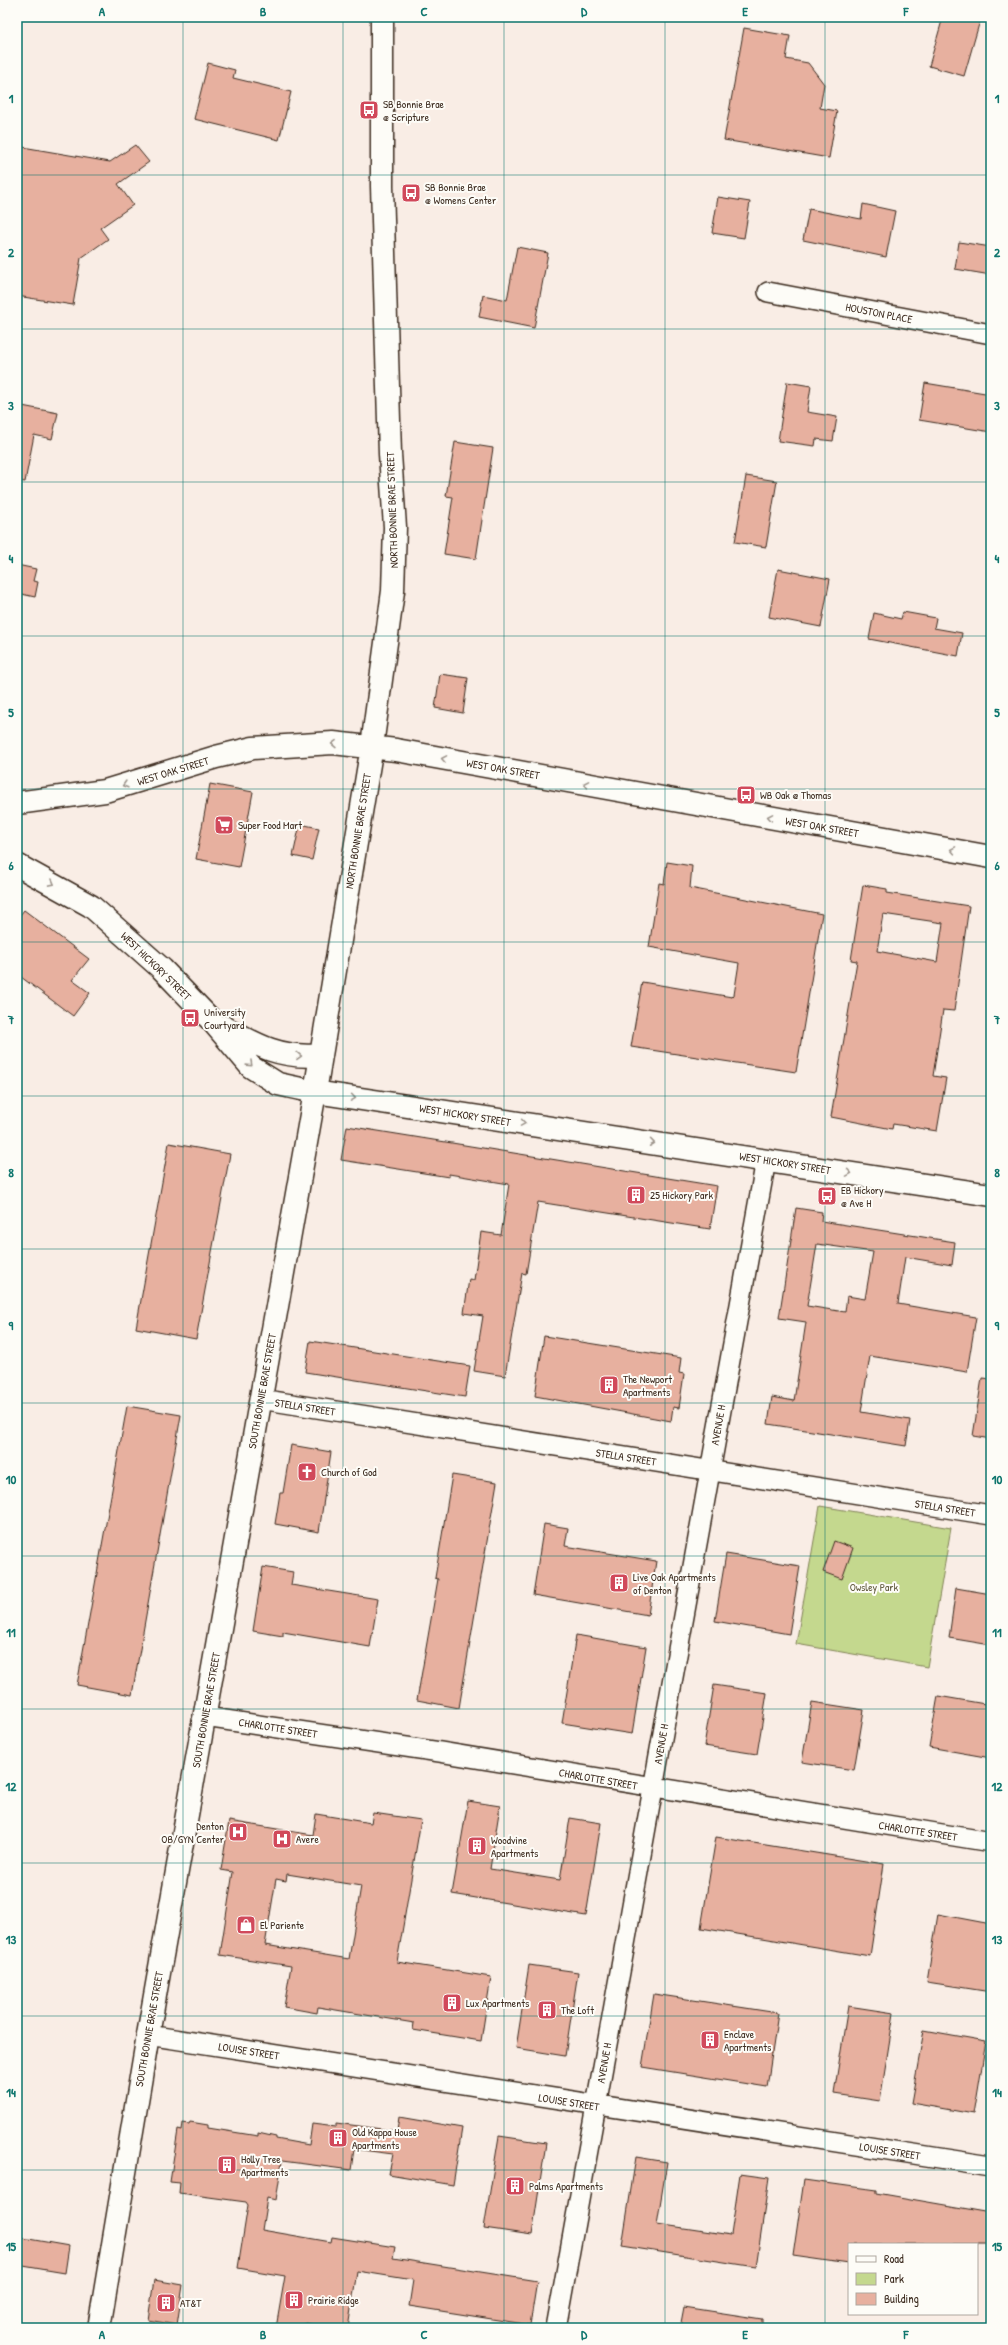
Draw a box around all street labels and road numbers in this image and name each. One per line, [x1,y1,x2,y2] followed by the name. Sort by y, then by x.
[844,300,914,326] street label: HOUSTON PLACE
[383,451,401,568] street label: NORTH BONNIE BRAE STREET
[135,753,211,789] street label: WEST OAK STREET
[465,756,542,782] street label: WEST OAK STREET
[342,772,374,890] street label: NORTH BONNIE BRAE STREET
[784,814,861,840] street label: WEST OAK STREET
[118,929,195,1004] street label: WEST HICKORY STREET
[418,1101,513,1129] street label: WEST HICKORY STREET
[738,1149,833,1177] street label: WEST HICKORY STREET
[245,1331,279,1450] street label: SOUTH BONNIE BRAE STREET
[274,1395,337,1419] street label: STELLA STREET
[708,1404,728,1446] street label: AVENUE H
[595,1445,658,1469] street label: STELLA STREET
[914,1496,977,1520] street label: STELLA STREET
[189,1650,223,1769] street label: SOUTH BONNIE BRAE STREET
[238,1715,319,1741] street label: CHARLOTTE STREET
[651,1723,671,1765] street label: AVENUE H
[558,1765,639,1793] street label: CHARLOTTE STREET
[878,1818,959,1844] street label: CHARLOTTE STREET
[132,1969,166,2088] street label: SOUTH BONNIE BRAE STREET
[218,2039,281,2063] street label: LOUISE STREET
[594,2042,614,2084] street label: AVENUE H
[538,2090,601,2114] street label: LOUISE STREET
[859,2139,922,2163] street label: LOUISE STREET

